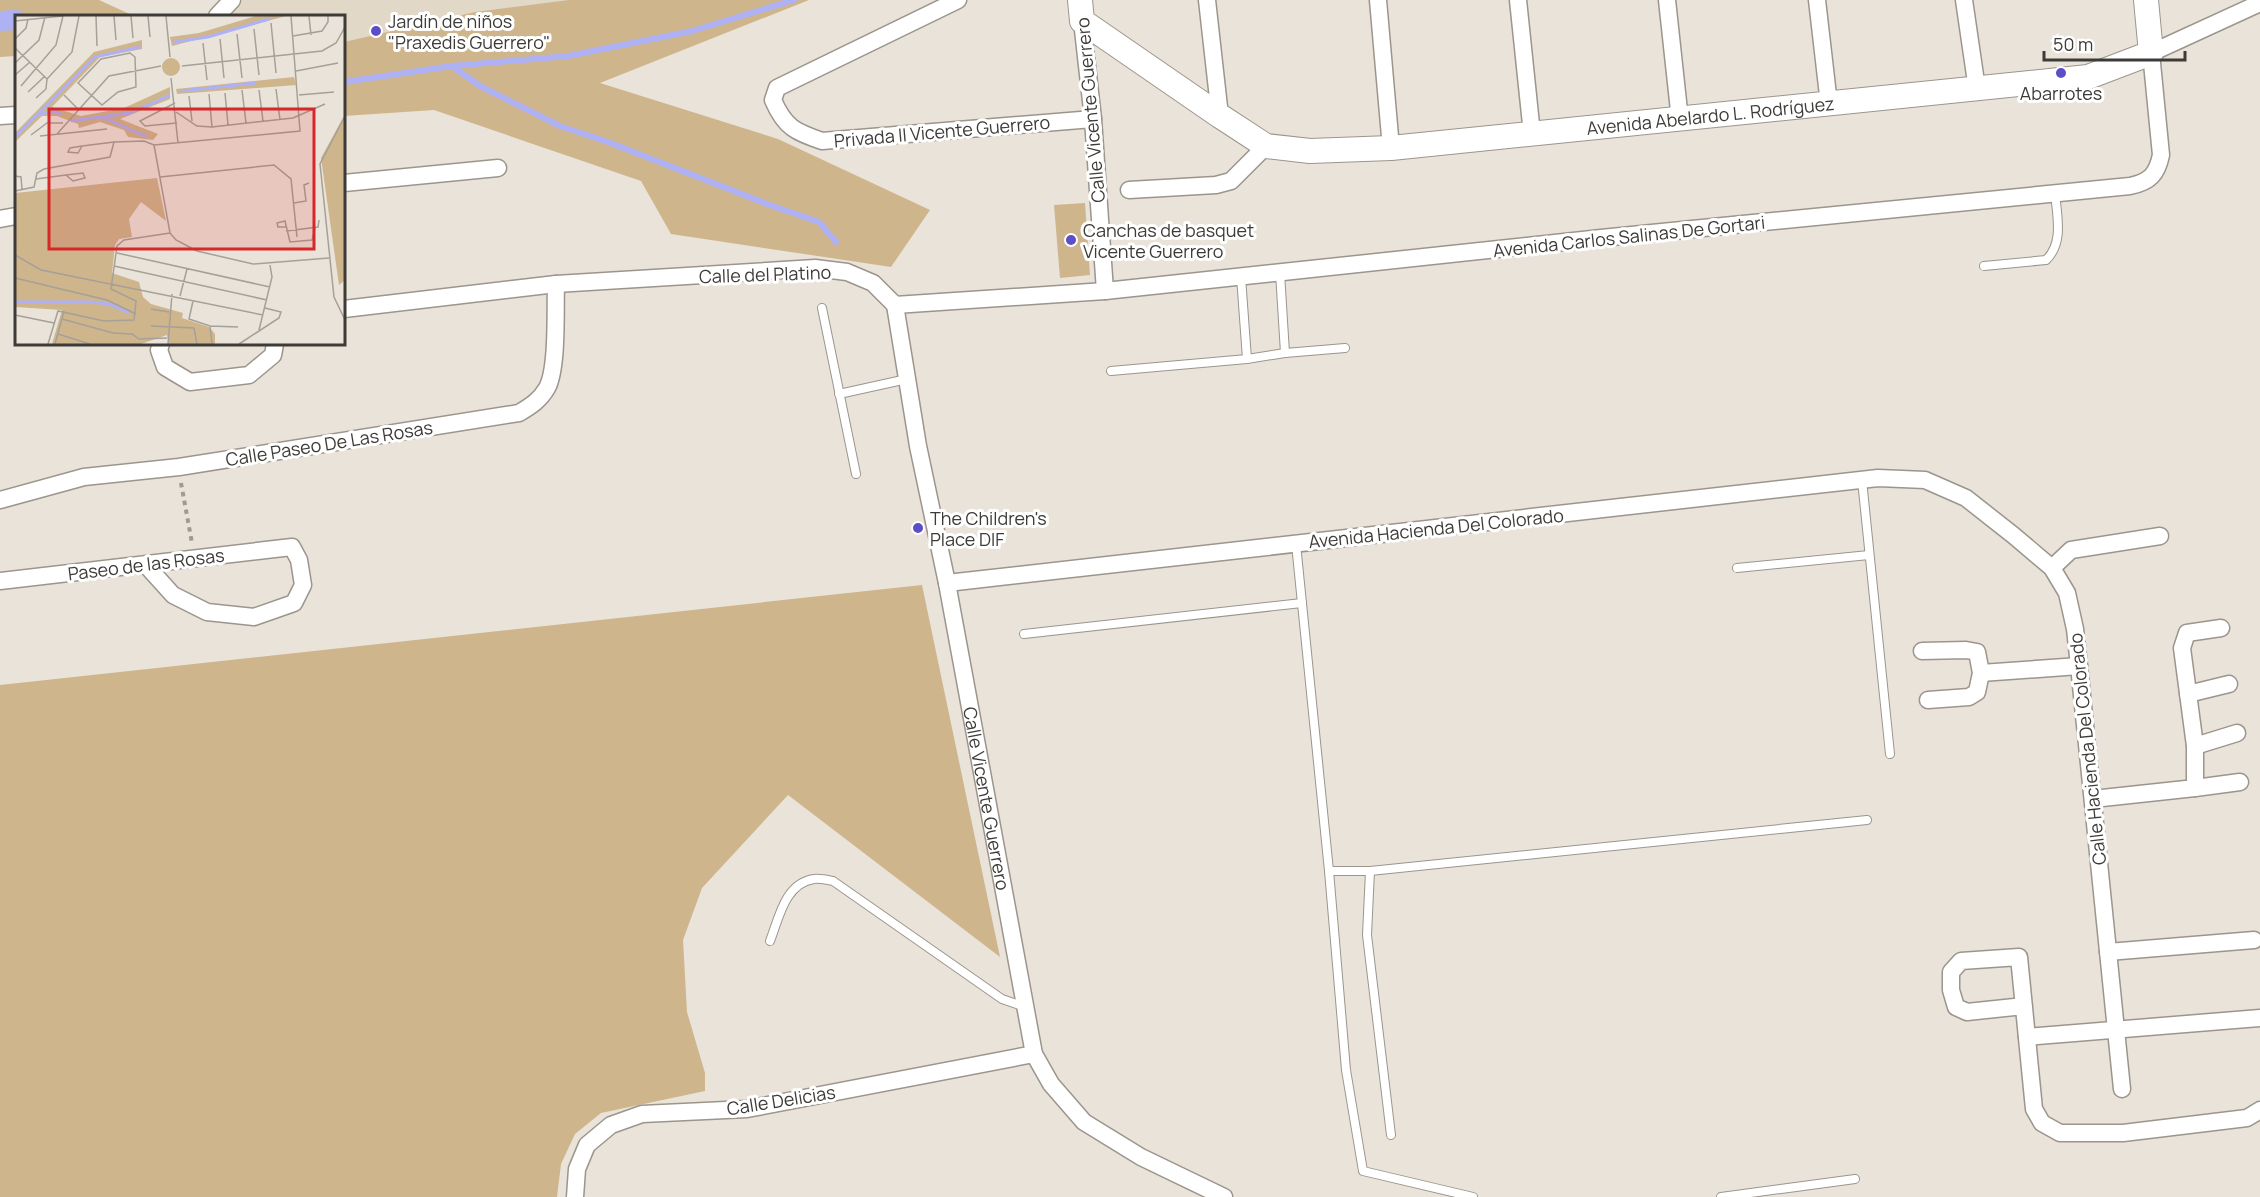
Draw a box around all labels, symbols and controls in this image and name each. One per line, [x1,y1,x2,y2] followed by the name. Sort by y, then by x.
[388,9,550,54] place label: Jardín de niños "Praxedis Guerrero"
[15,15,345,345] inset map
[1070,16,1110,204] street label: Calle Vicente Guerrero
[369,24,383,38] marker: Jardín de niños "Praxedis Guerrero"
[2044,24,2185,62] scale bar
[2053,32,2093,56] text: 50 m
[2054,66,2068,80] marker: Abarrotes
[2020,81,2102,105] place label: Abarrotes
[1585,91,1836,140] street label: Avenida Abelardo L. Rodríguez
[833,110,1051,152] street label: Privada II Vicente Guerrero
[1492,210,1766,262] street label: Avenida Carlos Salinas De Gortari
[1083,218,1254,263] place label: Canchas de basquet Vicente Guerrero
[1064,233,1078,247] marker: Canchas de basquet Vicente Guerrero
[699,260,831,288] street label: Calle del Platino
[224,415,434,471] street label: Calle Paseo De Las Rosas
[1307,503,1565,553] street label: Avenida Hacienda Del Colorado
[930,506,1047,551] place label: The Children's Place DIF
[911,521,925,535] marker: The Children's Place DIF
[66,542,226,586] street label: Paseo de las Rosas
[2063,632,2111,866] street label: Calle Hacienda Del Colorado
[958,705,1015,892] street label: Calle Vicente Guerrero
[725,1080,837,1120] street label: Calle Delicias

